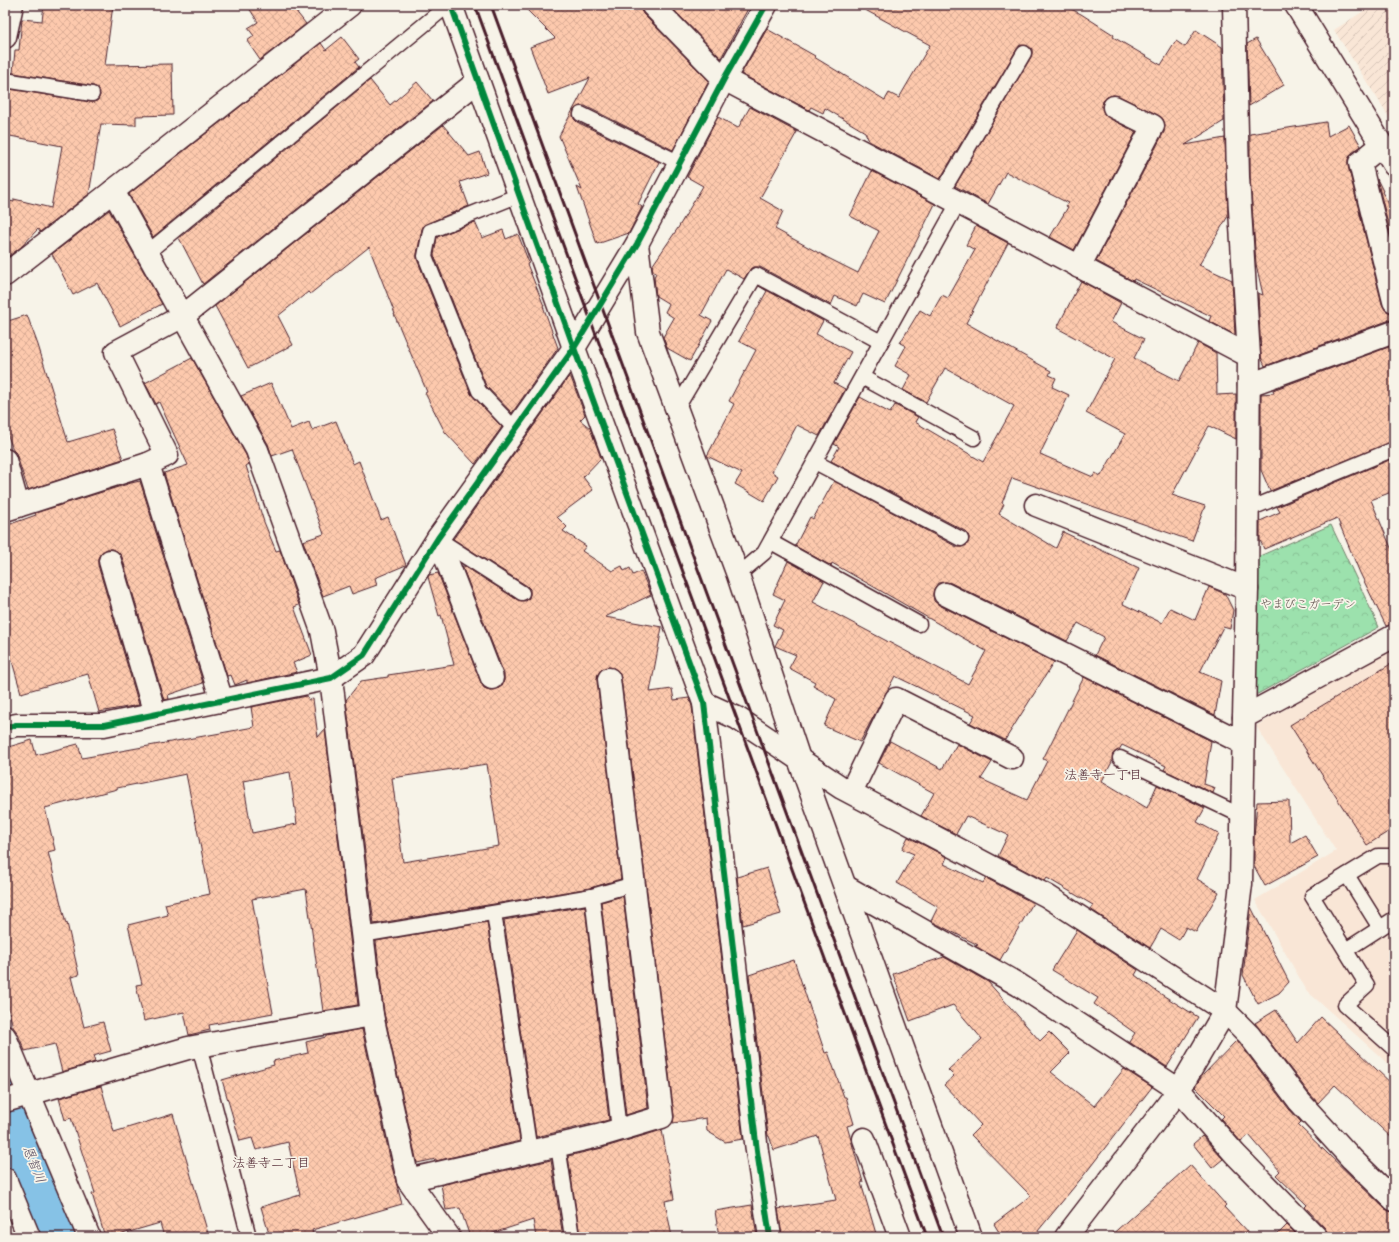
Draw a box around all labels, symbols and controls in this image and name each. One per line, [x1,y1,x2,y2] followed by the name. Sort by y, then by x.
[1260,597,1356,612] park label: やまびこガーデン
[1064,767,1142,783] district label: 法善寺一丁目
[19,1143,49,1185] water label: 恩智川
[232,1155,310,1171] district label: 法善寺二丁目

